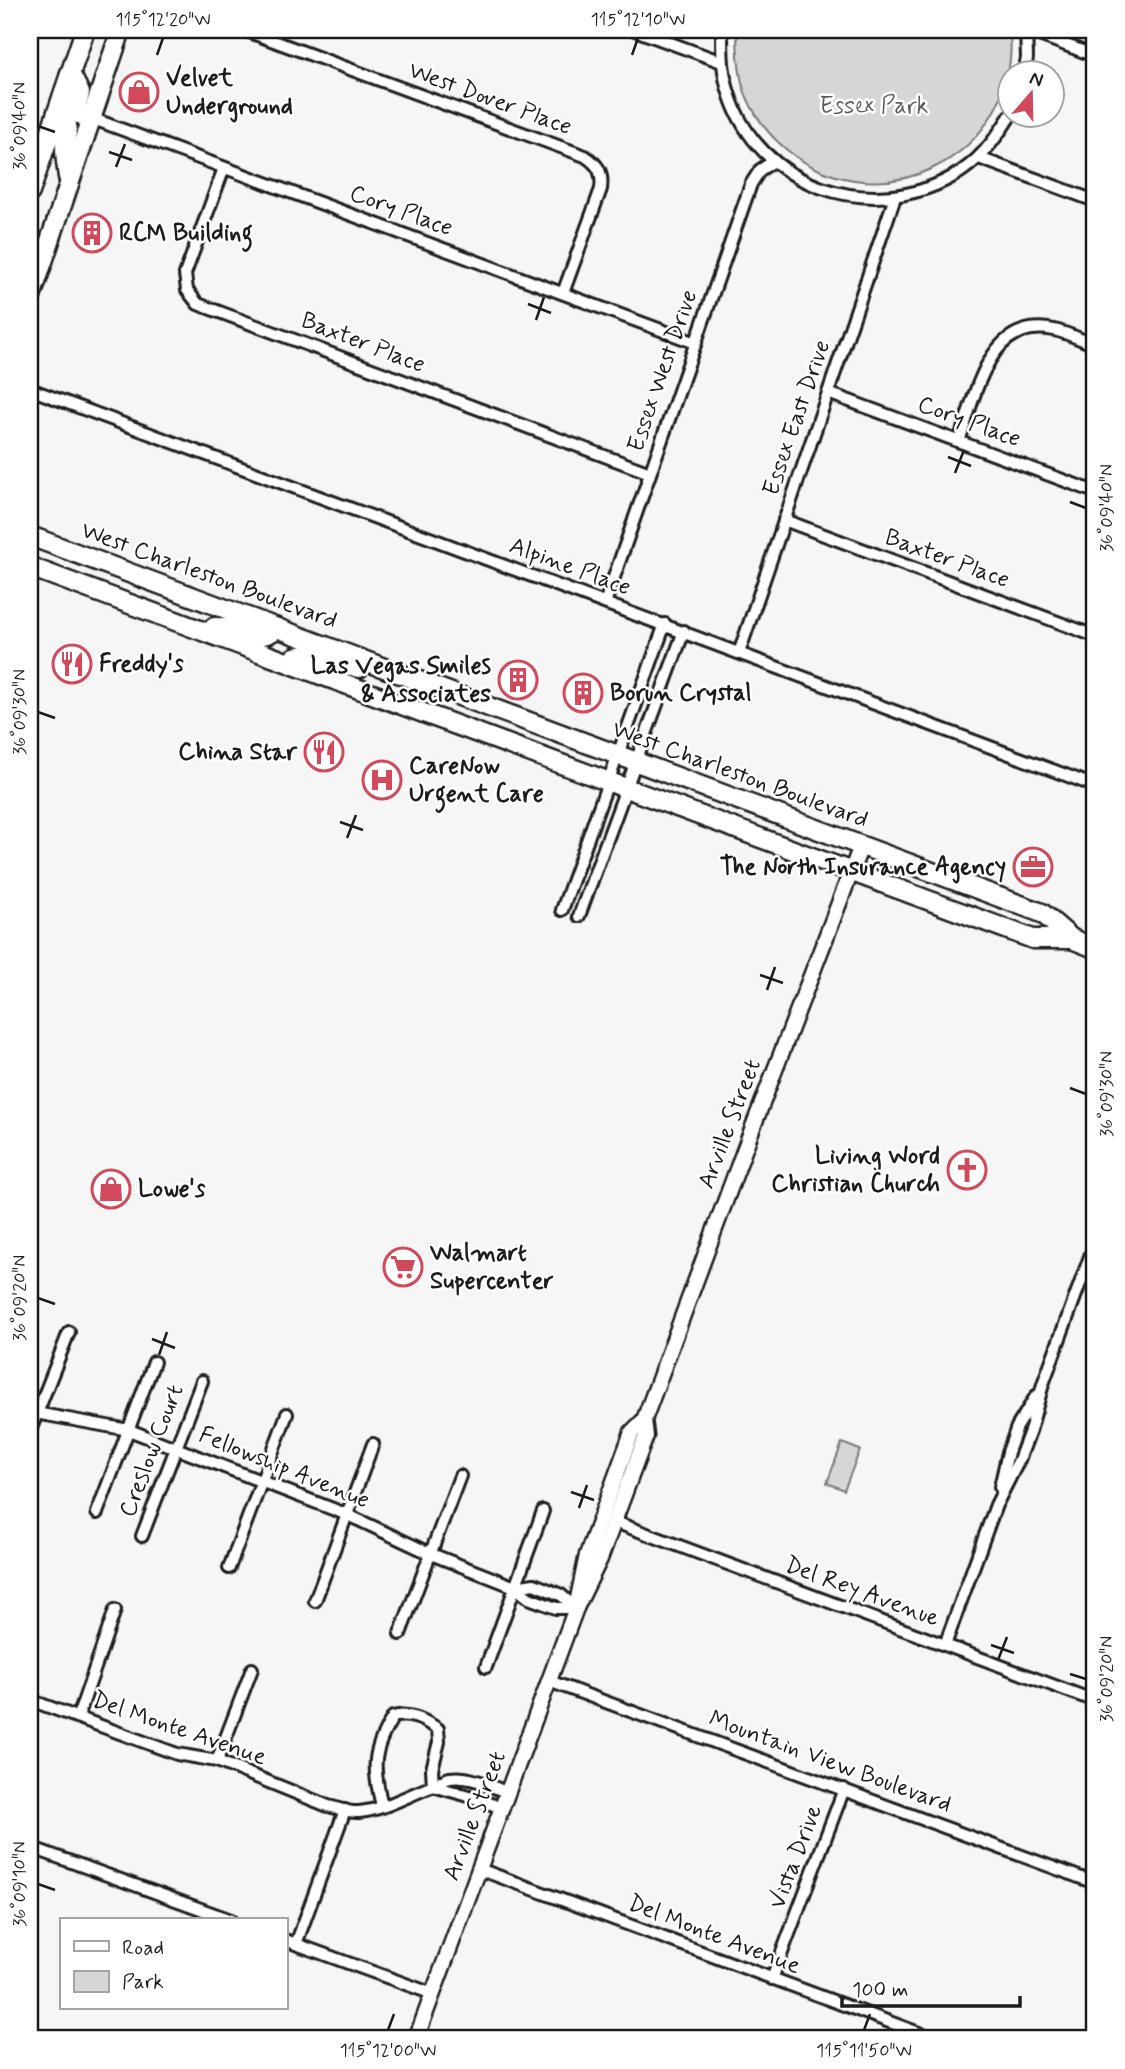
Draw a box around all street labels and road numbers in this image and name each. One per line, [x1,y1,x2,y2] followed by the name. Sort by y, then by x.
[404,55,576,143] street label: West Dover Place
[345,178,457,244] street label: Cory Place
[621,286,705,456] street label: Essex West Drive
[297,305,429,381] street label: Baxter Place
[756,336,838,500] street label: Essex East Drive
[913,389,1025,455] street label: Cory Place
[77,515,341,637] street label: West Charleston Boulevard
[880,522,1014,596] street label: Baxter Place
[505,531,635,603] street label: Alpine Place
[608,714,872,836] street label: West Charleston Boulevard
[691,1055,769,1193] street label: Arville Street
[112,1380,192,1522] street label: Creslow Court
[194,1420,374,1516] street label: Fellowship Avenue
[781,1550,943,1634] street label: Del Rey Avenue
[88,1685,270,1773] street label: Del Monte Avenue
[704,1704,956,1820] street label: Mountain View Boulevard
[436,1747,514,1885] street label: Arville Street
[762,1800,830,1914] street label: Vista Drive
[623,1888,805,1982] street label: Del Monte Avenue

